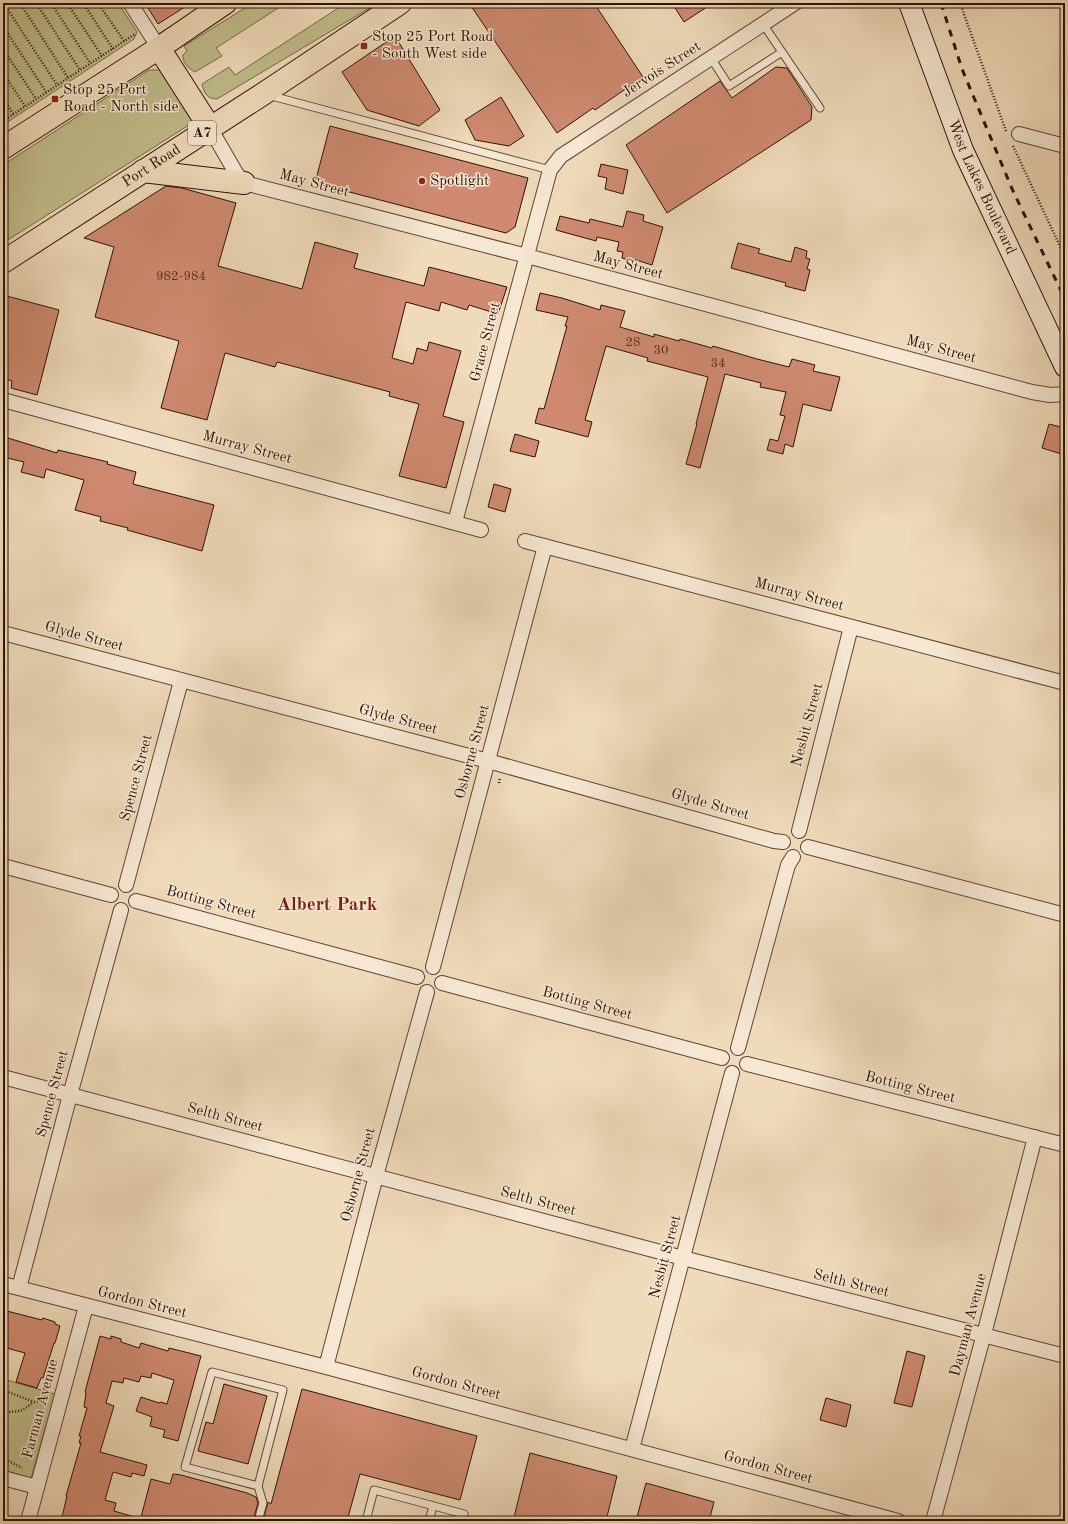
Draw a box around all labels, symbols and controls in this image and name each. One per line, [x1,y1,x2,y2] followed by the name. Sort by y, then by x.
[372,30,494,62] place label: Stop 25 Port Road - South West side
[620,39,704,101] street label: Jervois Street
[359,41,369,51] marker: Stop 25 Port Road - South West side
[63,83,179,115] place label: Stop 25 Port Road - North side
[50,94,60,104] marker: Stop 25 Port Road - North side
[945,118,1019,257] street label: West Lakes Boulevard
[188,121,216,145] road number: A7
[120,142,184,190] street label: Port Road
[277,167,351,201] street label: May Street
[430,174,489,189] place label: Spotlight
[417,176,427,186] marker: Spotlight
[591,249,665,283] street label: May Street
[156,270,206,283] house number: 982-984
[468,301,504,383] street label: Grace Street
[904,333,978,367] street label: May Street
[625,336,641,349] house number: 28
[653,344,669,357] house number: 30
[710,357,726,370] house number: 34
[201,429,293,467] street label: Murray Street
[753,576,845,614] street label: Murray Street
[43,619,125,655] street label: Glyde Street
[790,682,826,768] street label: Nesbit Street
[357,702,439,738] street label: Glyde Street
[453,703,493,801] street label: Osborne Street
[118,733,156,823] street label: Spence Street
[669,787,751,823] street label: Glyde Street
[164,884,258,922] street label: Botting Street
[277,896,378,915] district label: Albert Park
[540,985,634,1023] street label: Botting Street
[34,1049,72,1139] street label: Spence Street
[863,1070,957,1106] street label: Botting Street
[186,1101,264,1135] street label: Selth Street
[339,1126,379,1224] street label: Osborne Street
[499,1185,577,1219] street label: Selth Street
[648,1214,684,1300] street label: Nesbit Street
[812,1267,890,1301] street label: Selth Street
[948,1272,990,1378] street label: Dayman Avenue
[96,1285,188,1321] street label: Gordon Street
[21,1358,61,1460] street label: Farman Avenue
[410,1365,502,1403] street label: Gordon Street
[722,1449,814,1487] street label: Gordon Street

